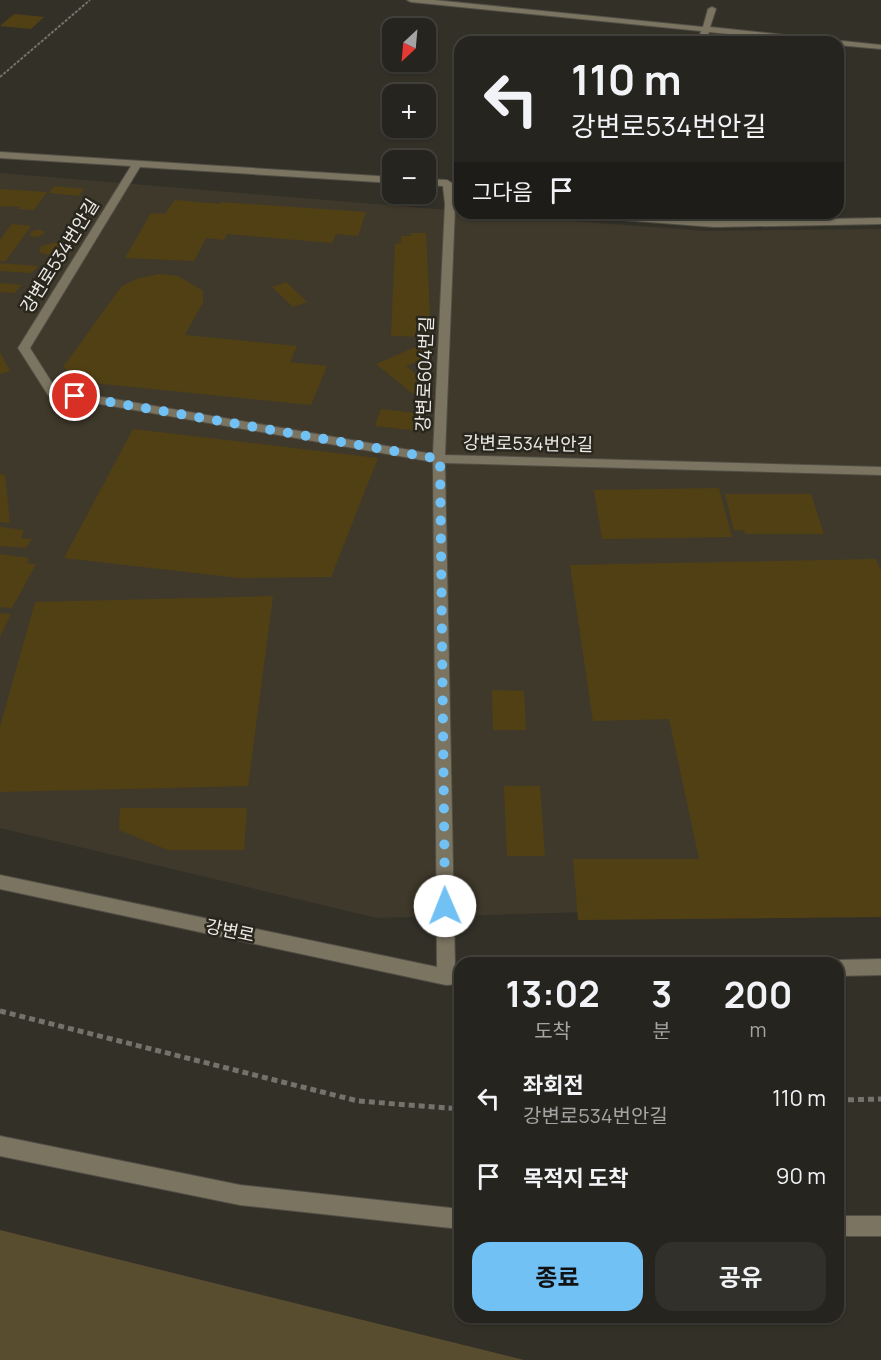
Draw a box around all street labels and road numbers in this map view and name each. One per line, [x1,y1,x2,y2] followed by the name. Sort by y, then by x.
[14,194,104,317] street label: 강변로534번안길
[410,316,438,432] street label: 강변로604번길
[463,430,593,456] street label: 강변로534번안길
[203,913,257,947] street label: 강변로

